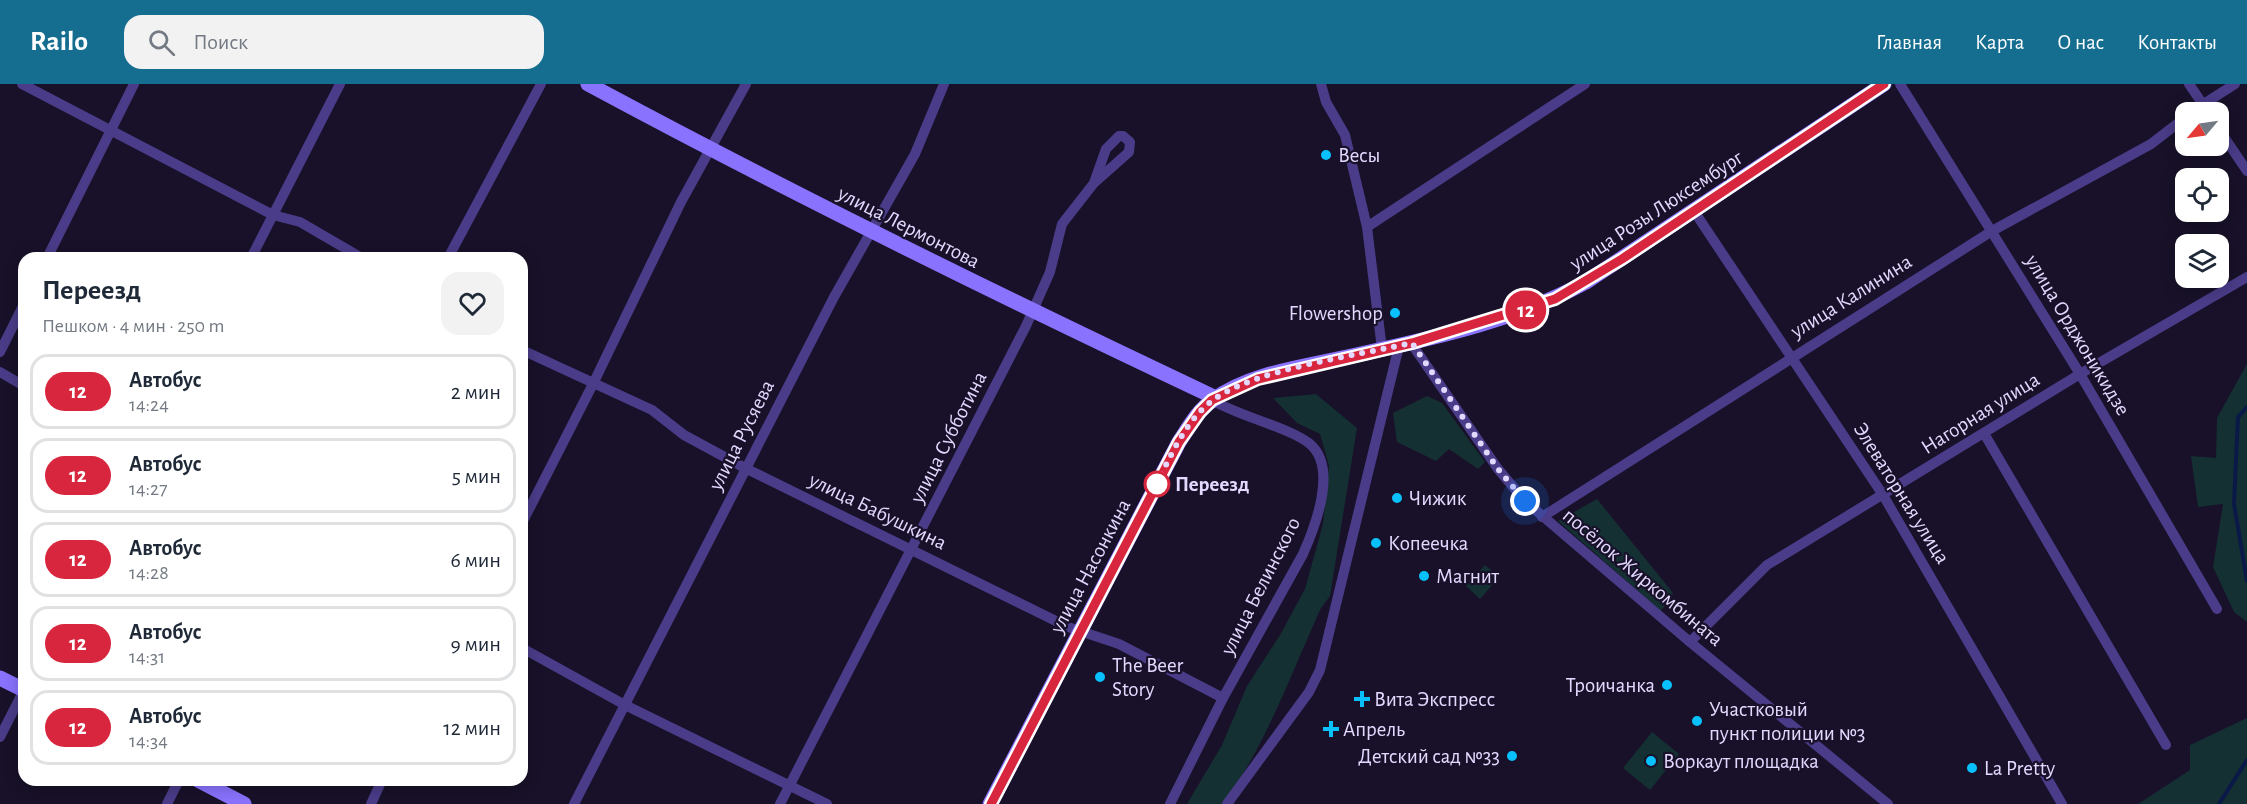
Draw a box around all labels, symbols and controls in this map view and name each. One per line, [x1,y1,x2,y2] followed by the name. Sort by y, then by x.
[124,15,544,69] search box
[145,26,178,59] icon: search
[30,28,88,56] text: Railo
[193,31,248,53] text: Поиск
[1876,32,1942,53] text: Главная
[1975,32,2024,53] text: Карта
[2057,32,2104,53] text: О нас
[2137,32,2217,53] text: Контакты
[2175,102,2229,156] north arrow
[2175,102,2229,288] map controls
[1338,145,1381,166] place label: Весы
[1565,146,1747,275] street label: улица Розы Люксембург
[1319,148,1333,162] marker: Весы
[2175,168,2229,222] button: locate
[834,182,983,272] street label: улица Лермонтова
[2175,234,2229,288] button: layers
[2021,250,2134,419] street label: улица Орджоникидзе
[1786,251,1916,343] street label: улица Калинина
[441,272,504,335] button: heart
[42,277,141,305] text: Переезд
[1499,290,1553,330] line badge: 12
[1517,300,1535,321] text: 12
[1289,303,1383,324] place label: Flowershop
[1388,306,1402,320] marker: Flowershop
[42,316,224,336] text: Пешком · 4 мин · 250 m
[906,368,991,507] street label: улица Субботина
[1917,368,2043,458] street label: Нагорная улица
[129,369,202,391] text: Автобус
[704,376,778,495] street label: улица Русяева
[69,381,87,402] text: 12
[451,381,501,403] text: 2 мин
[129,395,169,415] text: 14:24
[1850,419,1954,568] street label: Элеваторная улица
[129,453,202,475] text: Автобус
[69,465,87,486] text: 12
[452,465,501,487] text: 5 мин
[805,469,950,554] street label: улица Бабушкина
[1144,471,1170,497] marker: Переезд
[1175,474,1249,495] place label: Переезд
[129,479,168,499] text: 14:27
[1510,486,1540,516] your location
[1409,488,1467,509] place label: Чижик
[1390,491,1404,505] marker: Чижик
[1046,495,1135,638] street label: улица Насонкина
[1559,505,1727,650] street label: посёлок Жиркомбината
[1216,514,1304,659] street label: улица Белинского
[1388,533,1469,554] place label: Копеечка
[1369,536,1383,550] marker: Копеечка
[129,537,202,559] text: Автобус
[69,549,87,570] text: 12
[450,549,501,571] text: 6 мин
[129,563,169,583] text: 14:28
[1436,566,1500,587] place label: Магнит
[1417,569,1431,583] marker: Магнит
[129,621,202,643] text: Автобус
[69,633,87,654] text: 12
[450,633,501,655] text: 9 мин
[129,647,165,667] text: 14:31
[1112,655,1184,700] place label: The Beer Story
[1093,670,1107,684] marker: The Beer Story
[1566,675,1655,696] place label: Троичанка
[1660,678,1674,692] marker: Троичанка
[1374,689,1495,710] place label: Вита Экспресс
[1355,692,1369,706] marker: Вита Экспресс
[1709,699,1865,744] place label: Участковый пункт полиции №3
[129,705,202,727] text: Автобус
[1690,714,1704,728] marker: Участковый пункт полиции №3
[69,717,87,738] text: 12
[443,717,501,739] text: 12 мин
[1343,719,1405,740] place label: Апрель
[1324,722,1338,736] marker: Апрель
[129,731,168,751] text: 14:34
[1358,746,1500,767] place label: Детский сад №33
[1505,749,1519,763] marker: Детский сад №33
[1663,751,1819,772] place label: Воркаут площадка
[1644,754,1658,768] marker: Воркаут площадка
[1984,758,2055,779] place label: La Pretty
[1965,761,1979,775] marker: La Pretty

